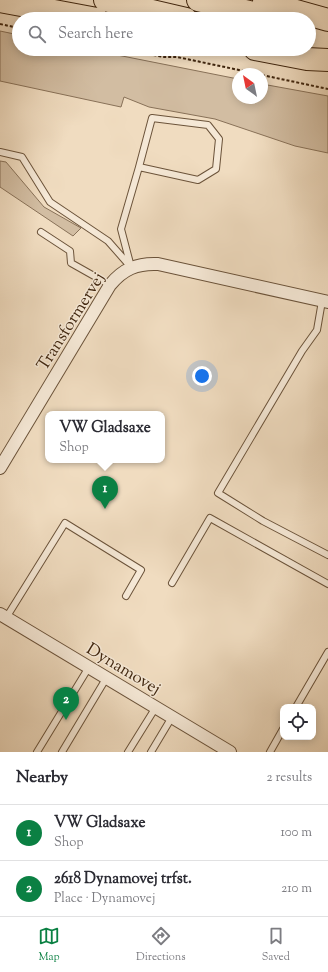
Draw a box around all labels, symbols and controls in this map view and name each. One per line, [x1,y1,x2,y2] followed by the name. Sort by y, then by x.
[12,12,316,56] search box
[26,23,48,45] icon: search
[58,24,133,45] text: Search here
[232,68,268,104] north arrow
[32,268,111,376] street label: Transformervej
[192,366,212,386] your location
[45,411,165,463] popup
[59,418,151,439] text: VW Gladsaxe
[59,439,89,457] text: Shop
[92,476,118,509] pin: 1
[81,638,165,701] street label: Dynamovej
[53,687,79,720] pin: 2
[280,704,316,740] map controls
[280,704,316,740] button: locate
[16,766,68,790] text: Nearby
[267,769,312,787] text: 2 results
[54,813,145,834] text: VW Gladsaxe
[27,824,31,842] text: 1
[280,824,312,842] text: 100 m
[54,834,83,852] text: Shop
[54,869,192,890] text: 2618 Dynamovej trfst.
[26,880,32,898] text: 2
[281,880,312,898] text: 210 m
[54,890,155,908] text: Place · Dynamovej
[38,925,60,965] tab: Map
[136,925,186,965] tab: Directions
[262,925,290,965] tab: Saved

